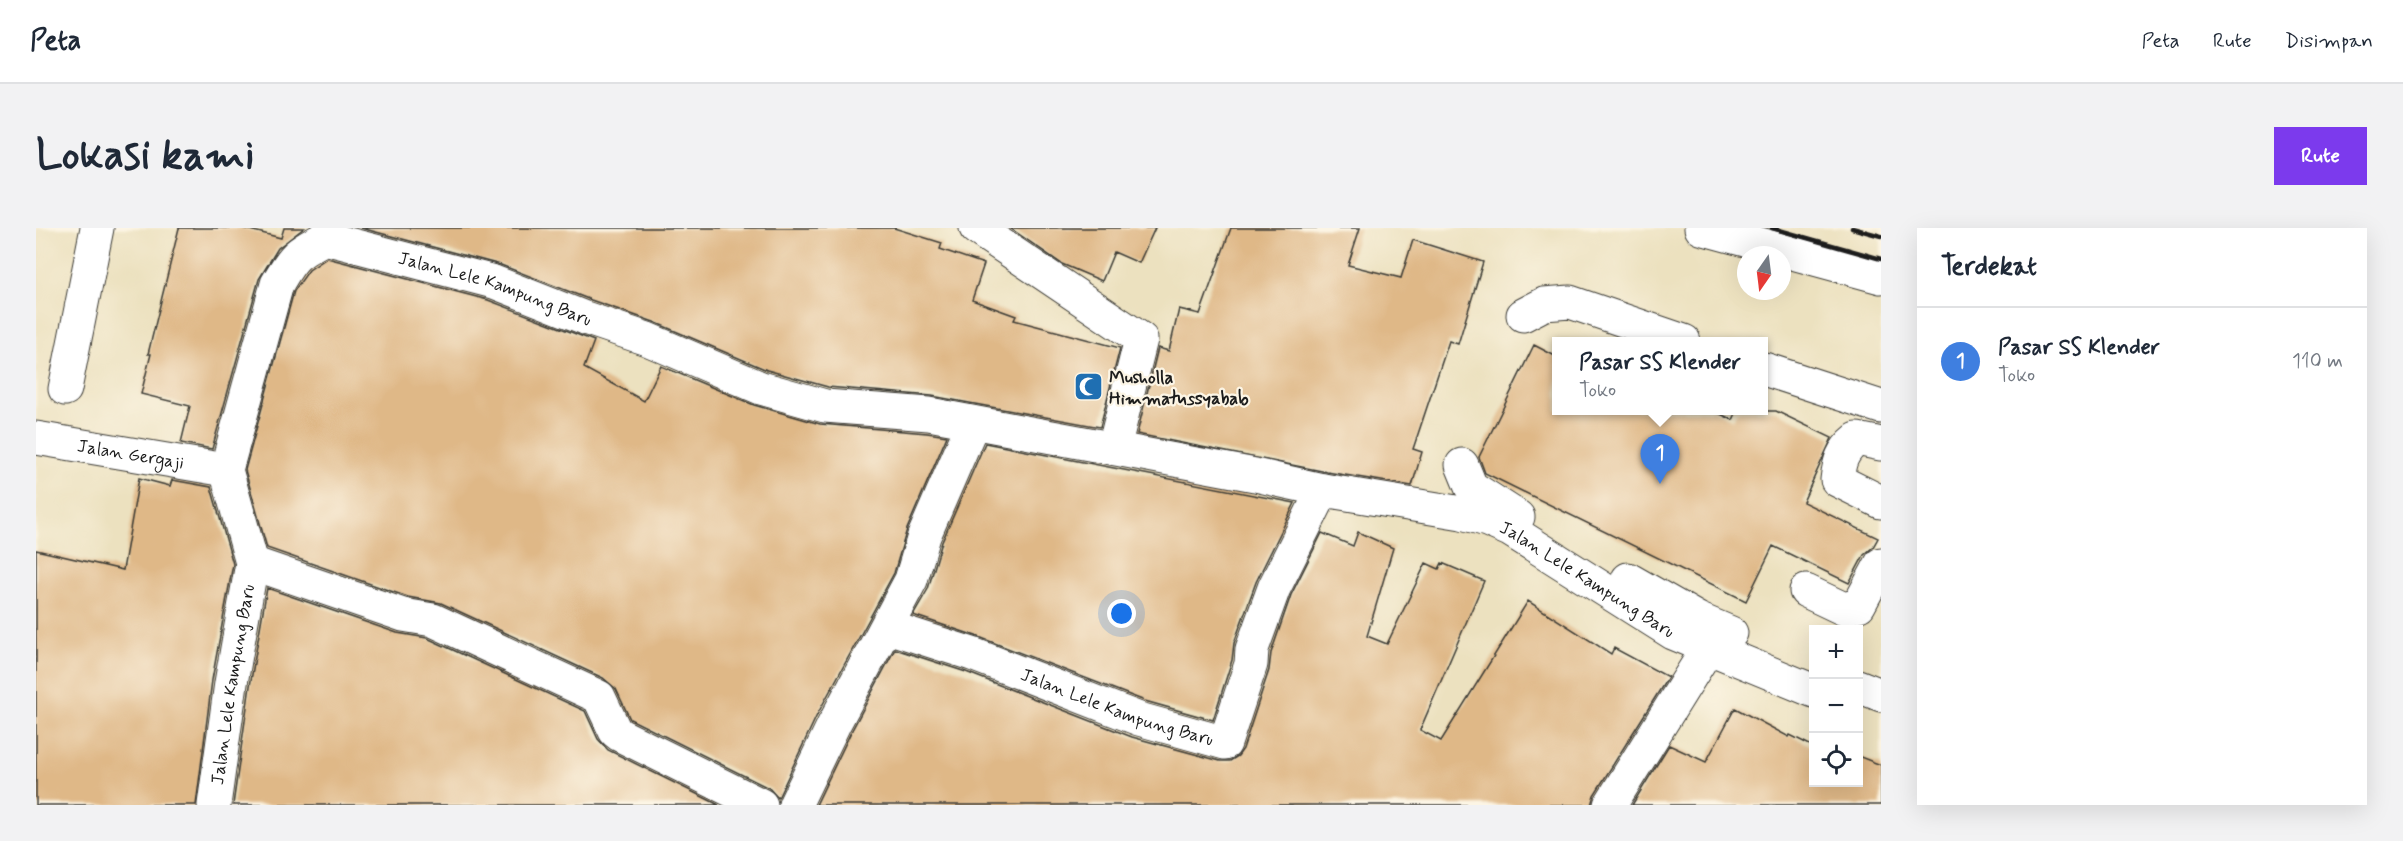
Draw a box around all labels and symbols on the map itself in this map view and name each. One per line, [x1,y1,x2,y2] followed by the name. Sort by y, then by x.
[1737,246,1791,300] north arrow
[395,247,595,332] street label: Jalan Lele Kampung Baru
[1109,366,1249,411] place label: Musholla Himmatussyabab
[1072,371,1104,403] mosque icon: Musholla Himmatussyabab
[75,434,186,476] street label: Jalan Gergaji
[1640,434,1680,484] pin: 1
[1496,516,1679,644] street label: Jalan Lele Kampung Baru
[206,582,261,786] street label: Jalan Lele Kampung Baru
[1107,599,1136,628] your location
[1017,663,1216,752] street label: Jalan Lele Kampung Baru

